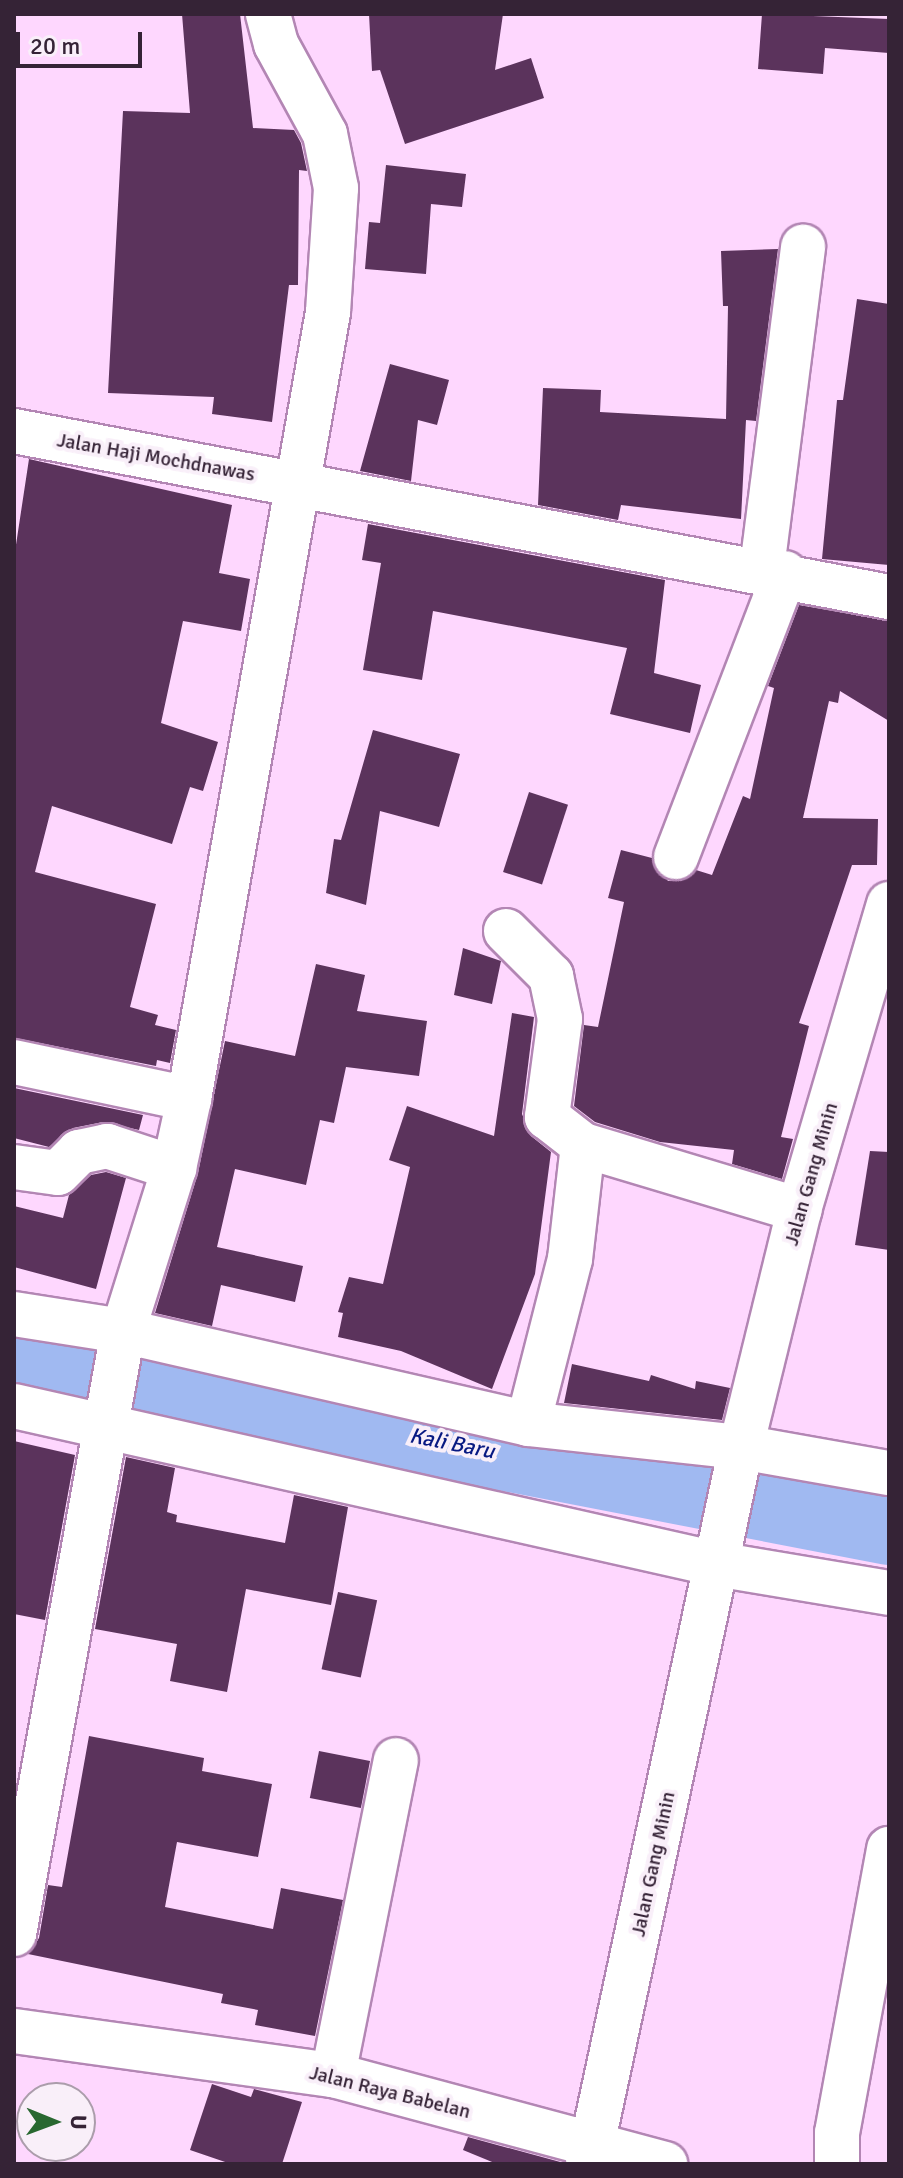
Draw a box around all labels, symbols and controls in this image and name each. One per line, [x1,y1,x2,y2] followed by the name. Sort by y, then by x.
[20,16,146,66] scale bar
[30,31,80,61] text: 20 m
[55,428,257,486] street label: Jalan Haji Mochdnawas
[779,1100,843,1248] street label: Jalan Gang Minin
[407,1422,497,1464] water label: Kali Baru
[626,1789,680,1939] street label: Jalan Gang Minin
[307,2060,473,2124] street label: Jalan Raya Babelan
[16,2082,96,2162] north arrow
[65,2115,92,2130] text: U

